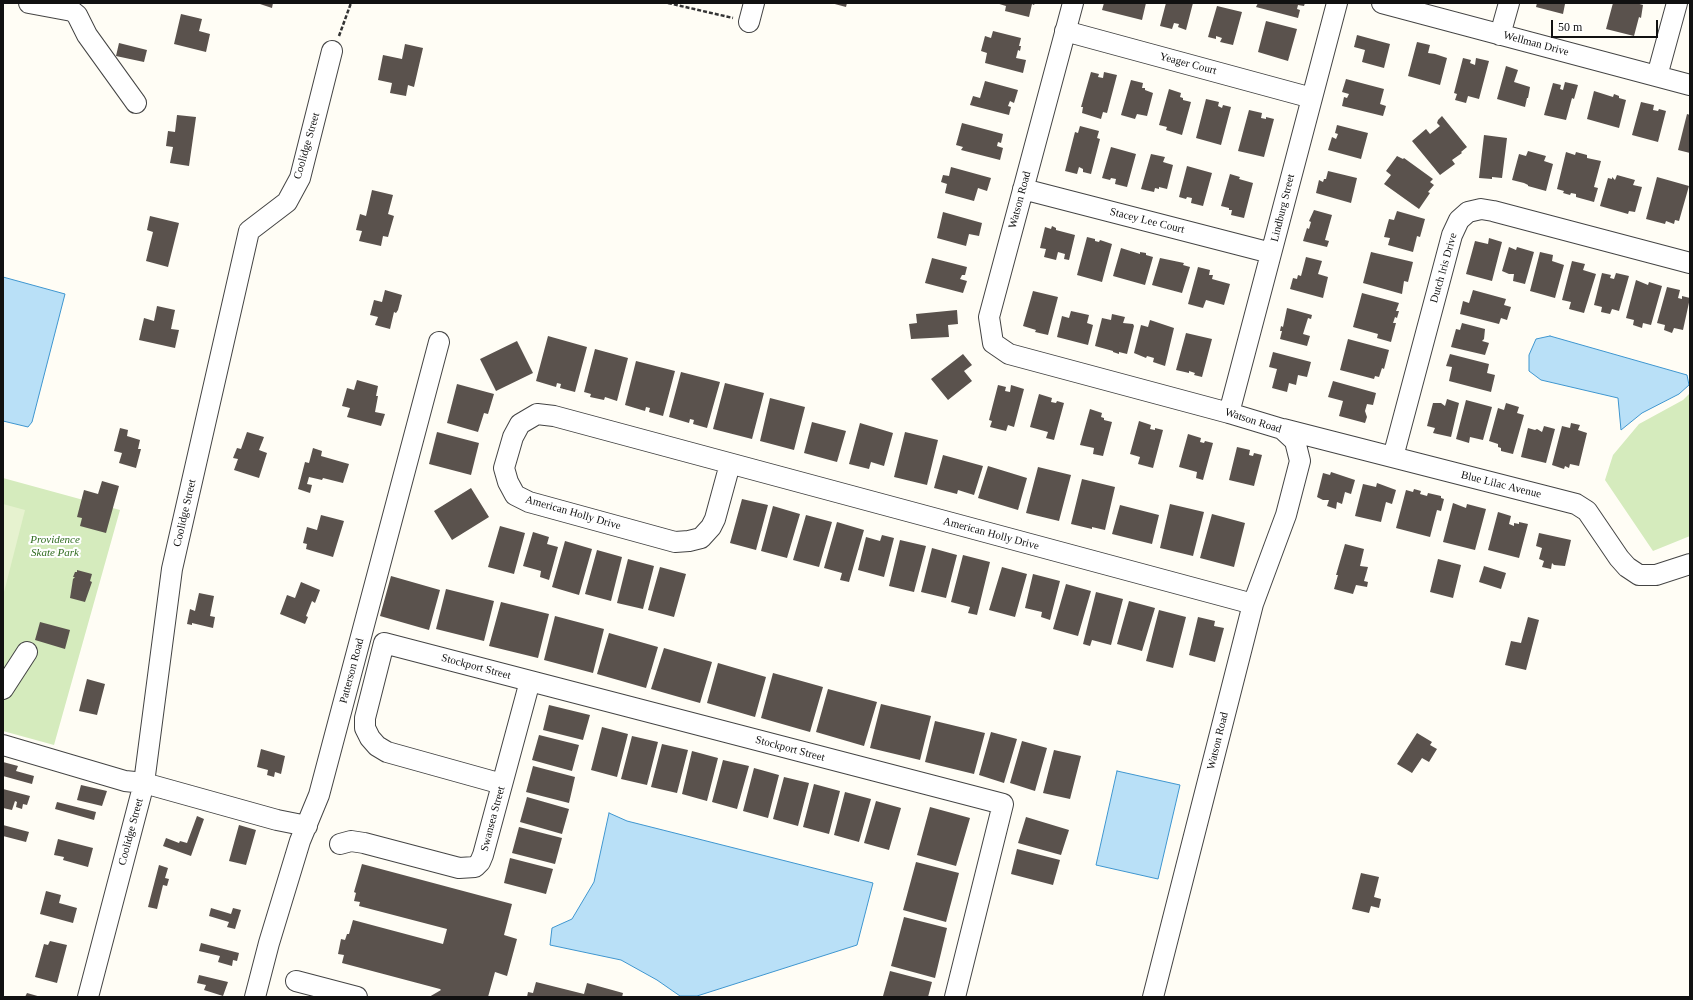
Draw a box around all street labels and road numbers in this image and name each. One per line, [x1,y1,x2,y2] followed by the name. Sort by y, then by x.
[1502,29,1570,59] street label: Wellman Drive
[1158,50,1218,78] street label: Yeager Court
[291,111,323,181] street label: Coolidge Street
[1006,170,1034,230] street label: Watson Road
[1268,173,1298,243] street label: Lindburg Street
[1108,205,1186,237] street label: Stacey Lee Court
[1428,232,1460,304] street label: Dutch Iris Drive
[1223,406,1283,436] street label: Watson Road
[1459,469,1543,501] street label: Blue Lilac Avenue
[171,478,199,548] street label: Coolidge Street
[524,493,622,533] street label: American Holly Drive
[941,515,1041,553] street label: American Holly Drive
[337,637,367,705] street label: Patterson Road
[440,651,512,683] street label: Stockport Street
[1204,711,1232,771] street label: Watson Road
[754,733,826,765] street label: Stockport Street
[478,785,508,853] street label: Swansea Street
[116,797,146,867] street label: Coolidge Street

